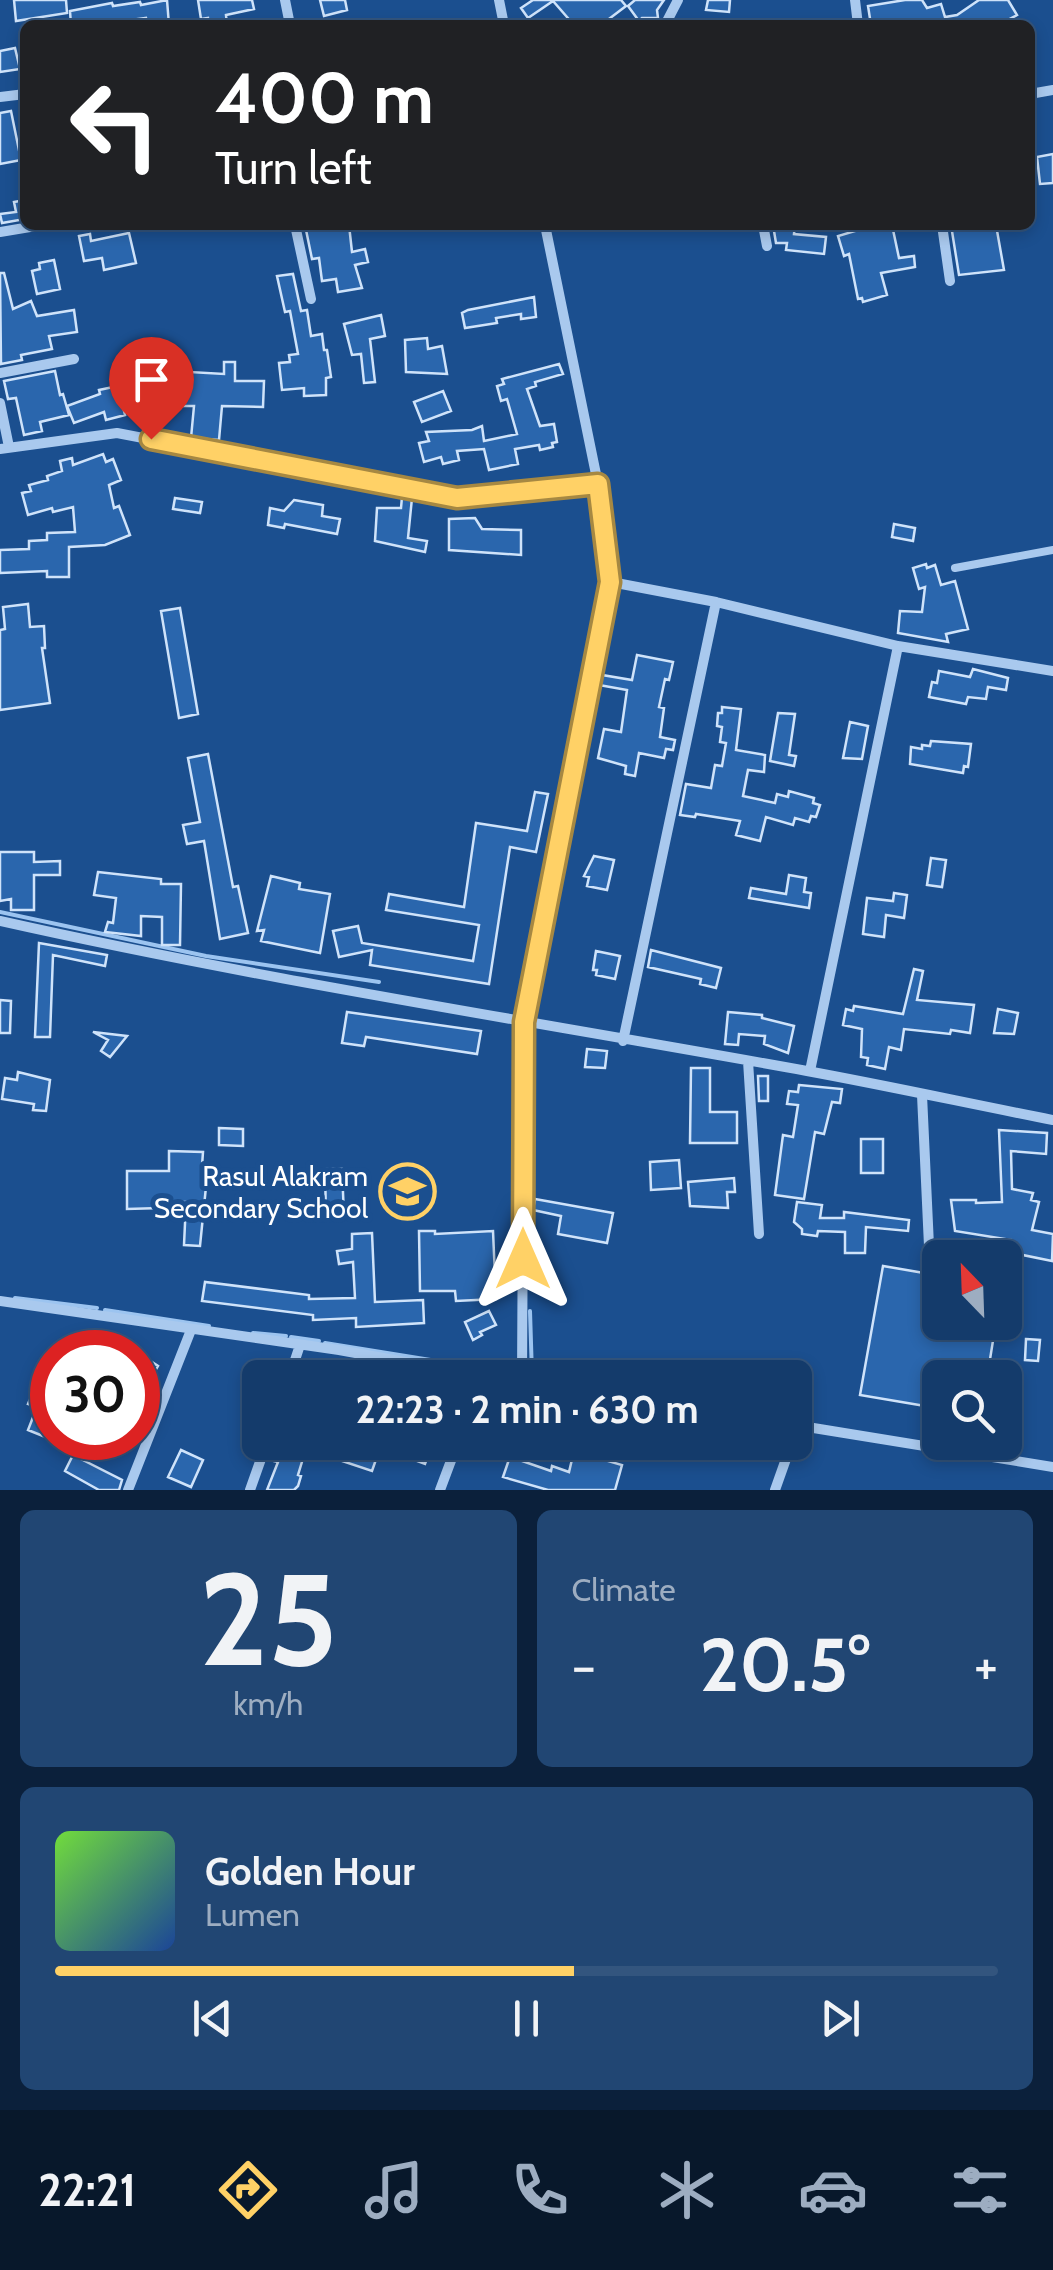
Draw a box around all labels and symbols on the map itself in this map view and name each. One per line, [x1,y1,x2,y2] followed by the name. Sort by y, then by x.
[109,337,194,440] pin
[154,1159,368,1225] place label: Rasul Alakram Secondary School
[377,1162,437,1222] school or university icon: Rasul Alakram Secondary School
[471,1207,575,1311] position arrow
[922,1240,1022,1340] north arrow
[30,1330,160,1460] speed limit sign: 30

